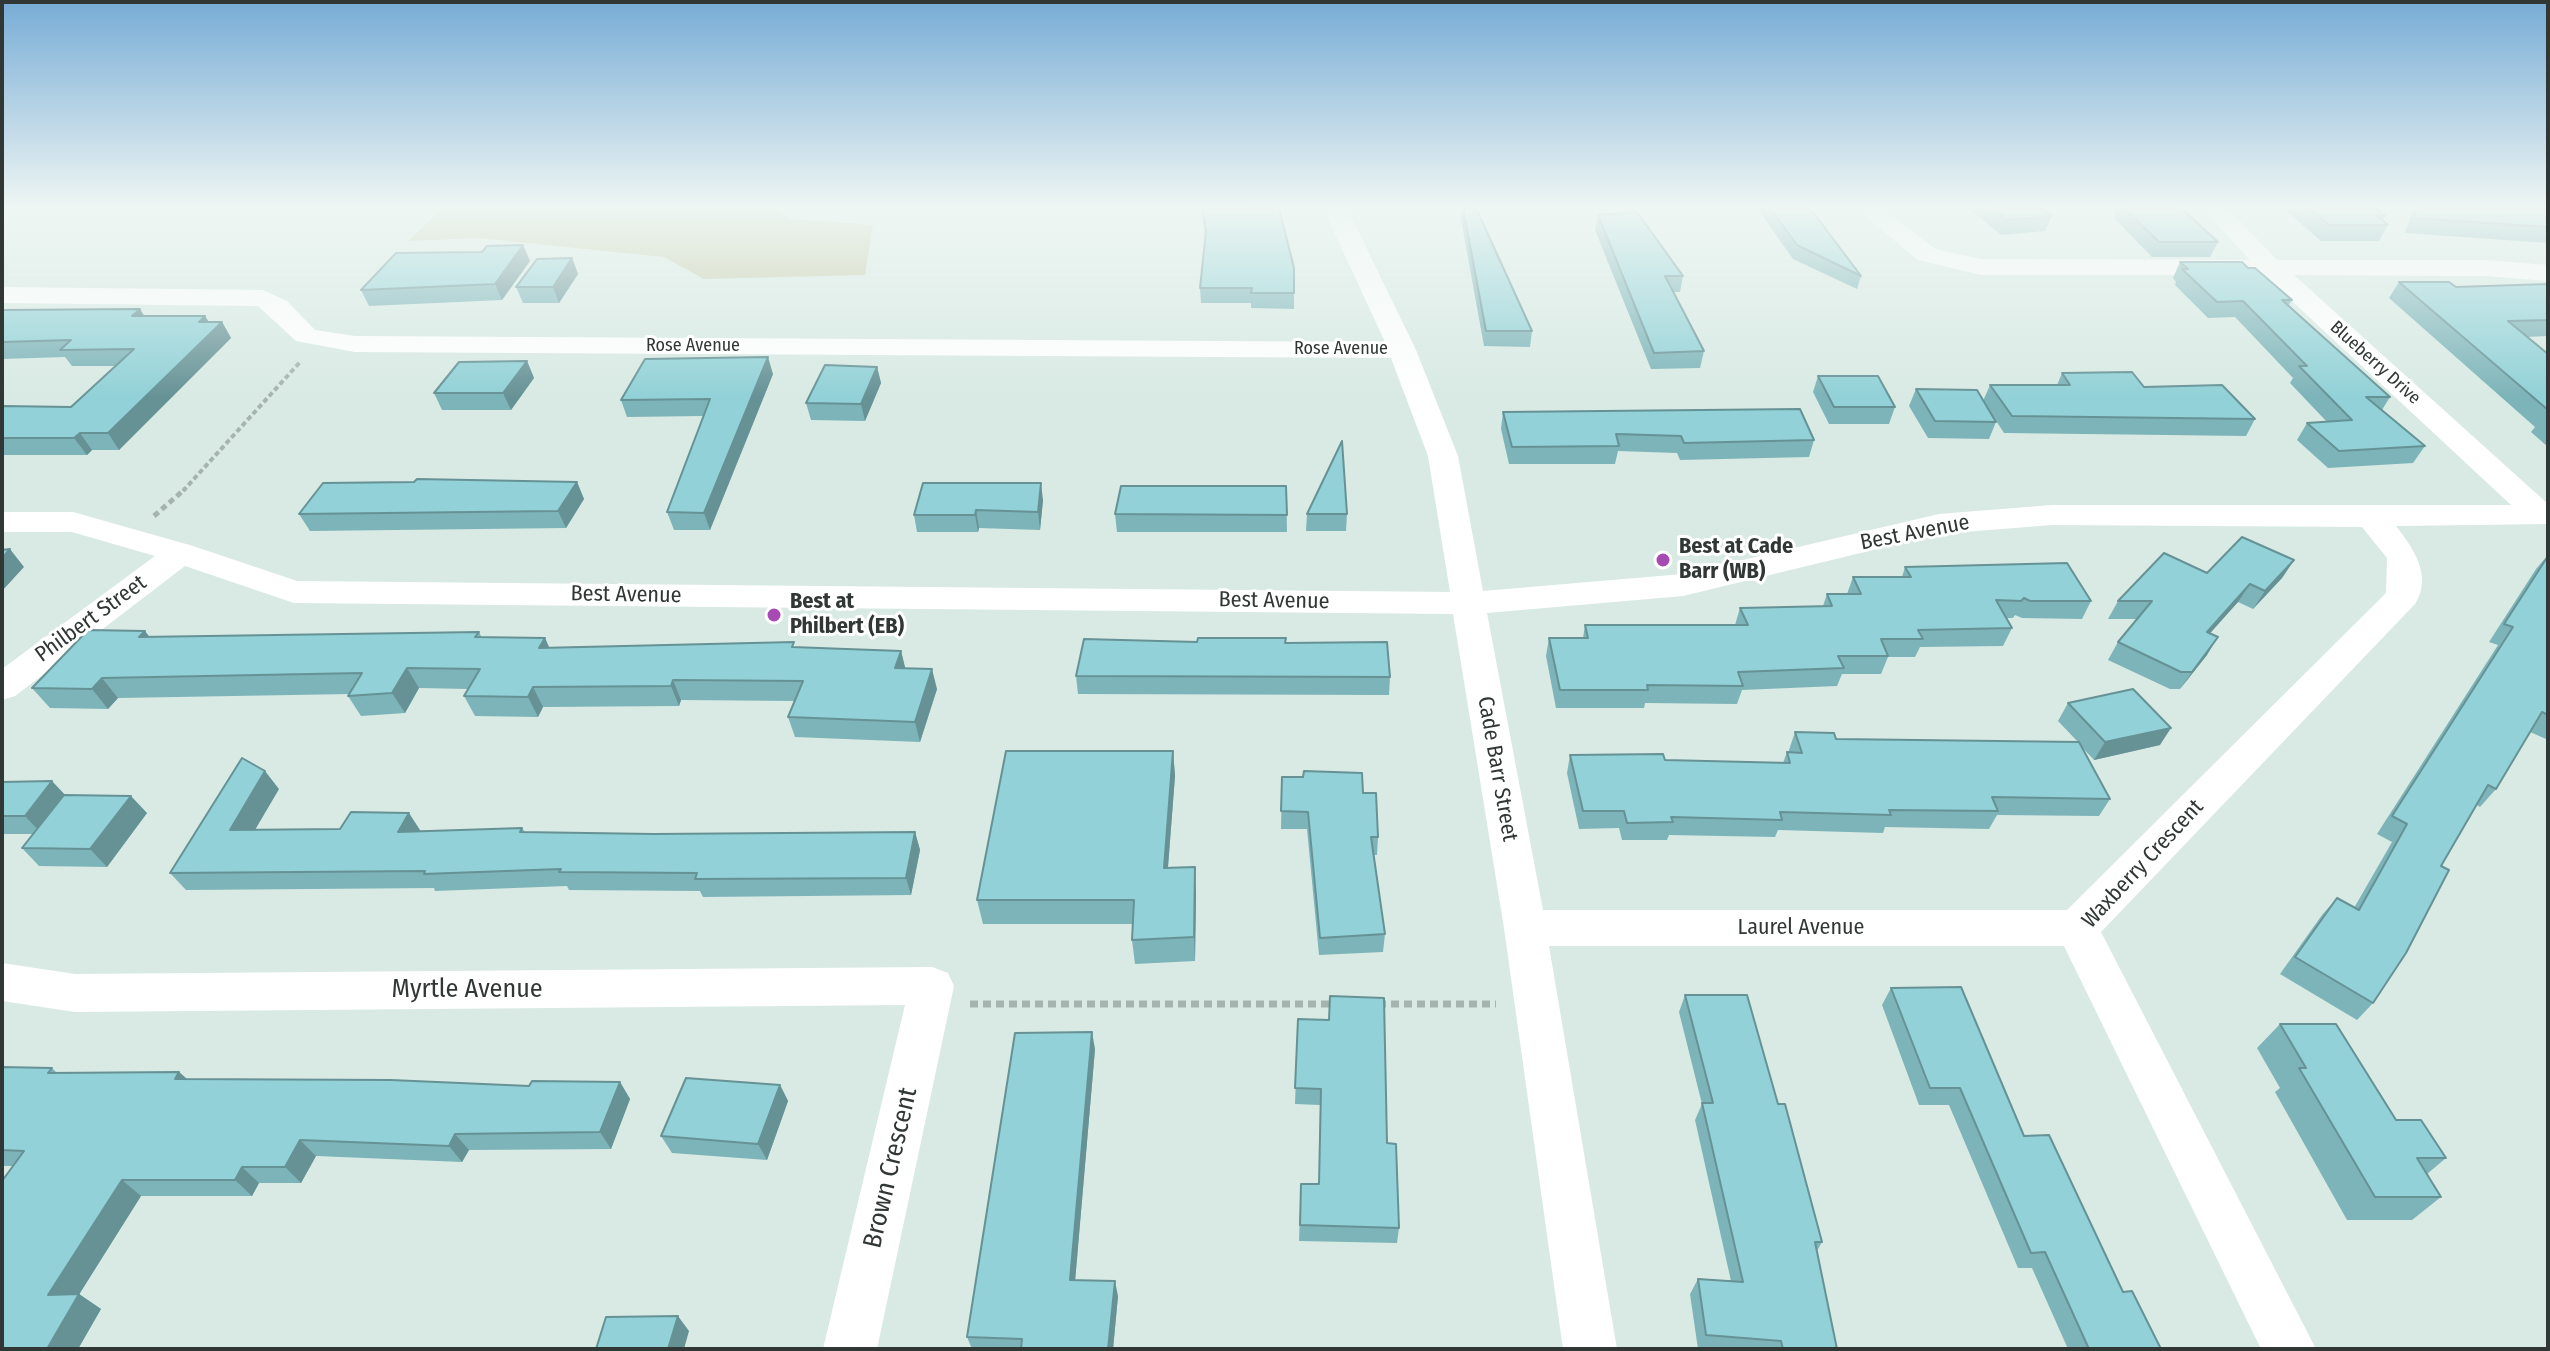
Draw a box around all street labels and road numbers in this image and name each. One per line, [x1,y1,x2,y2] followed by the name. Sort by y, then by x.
[2325,317,2425,409] street label: Blueberry Drive
[646,335,740,357] street label: Rose Avenue
[1294,338,1388,360] street label: Rose Avenue
[1858,509,1972,557] street label: Best Avenue
[30,570,152,668] street label: Philbert Street
[570,581,682,609] street label: Best Avenue
[1218,587,1330,615] street label: Best Avenue
[1471,694,1523,844] street label: Cade Barr Street
[2077,794,2209,934] street label: Waxberry Crescent
[1738,915,1864,941] street label: Laurel Avenue
[391,974,543,1006] street label: Myrtle Avenue
[857,1085,925,1251] street label: Brown Crescent

